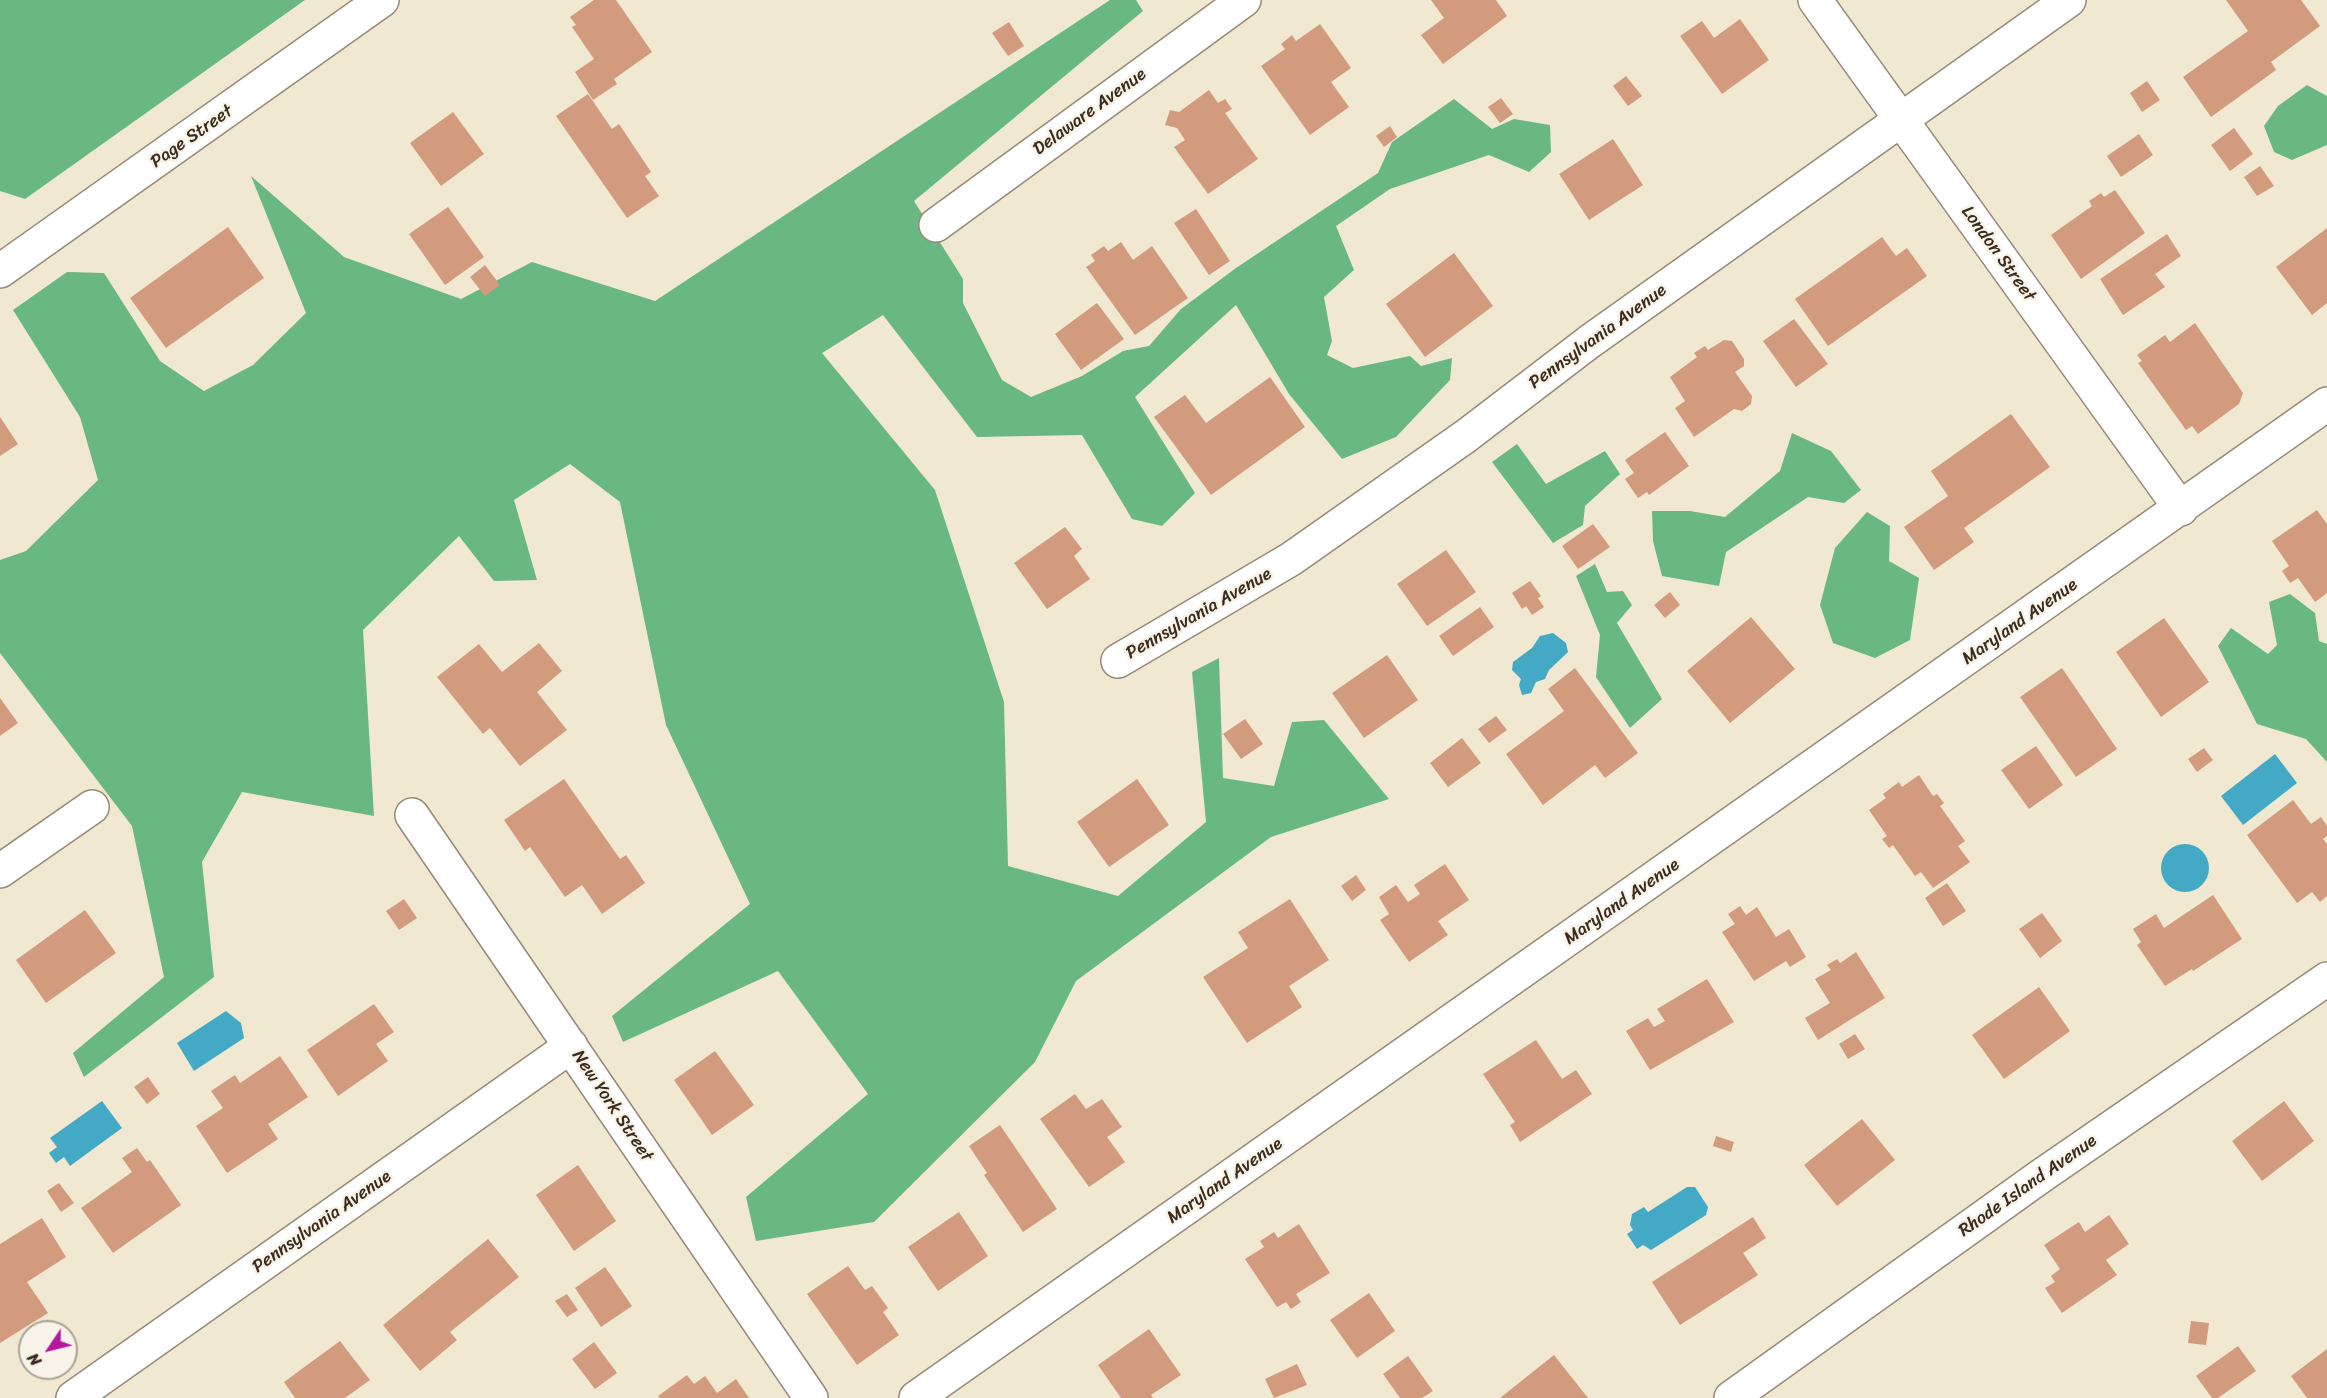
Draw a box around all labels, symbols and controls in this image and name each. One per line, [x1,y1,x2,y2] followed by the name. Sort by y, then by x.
[1029,64,1151,160] street label: Delaware Avenue
[147,101,237,173] street label: Page Street
[1956,202,2040,306] street label: London Street
[1525,280,1671,394] street label: Pennsylvania Avenue
[1122,563,1276,665] street label: Pennsylvania Avenue
[1958,574,2082,670] street label: Maryland Avenue
[1560,854,1684,950] street label: Maryland Avenue
[567,1046,657,1166] street label: New York Street
[1955,1130,2101,1242] street label: Rhode Island Avenue
[1163,1133,1287,1229] street label: Maryland Avenue
[248,1166,396,1278] street label: Pennsylvania Avenue
[18,1320,78,1380] north arrow
[19,1347,50,1372] text: N

